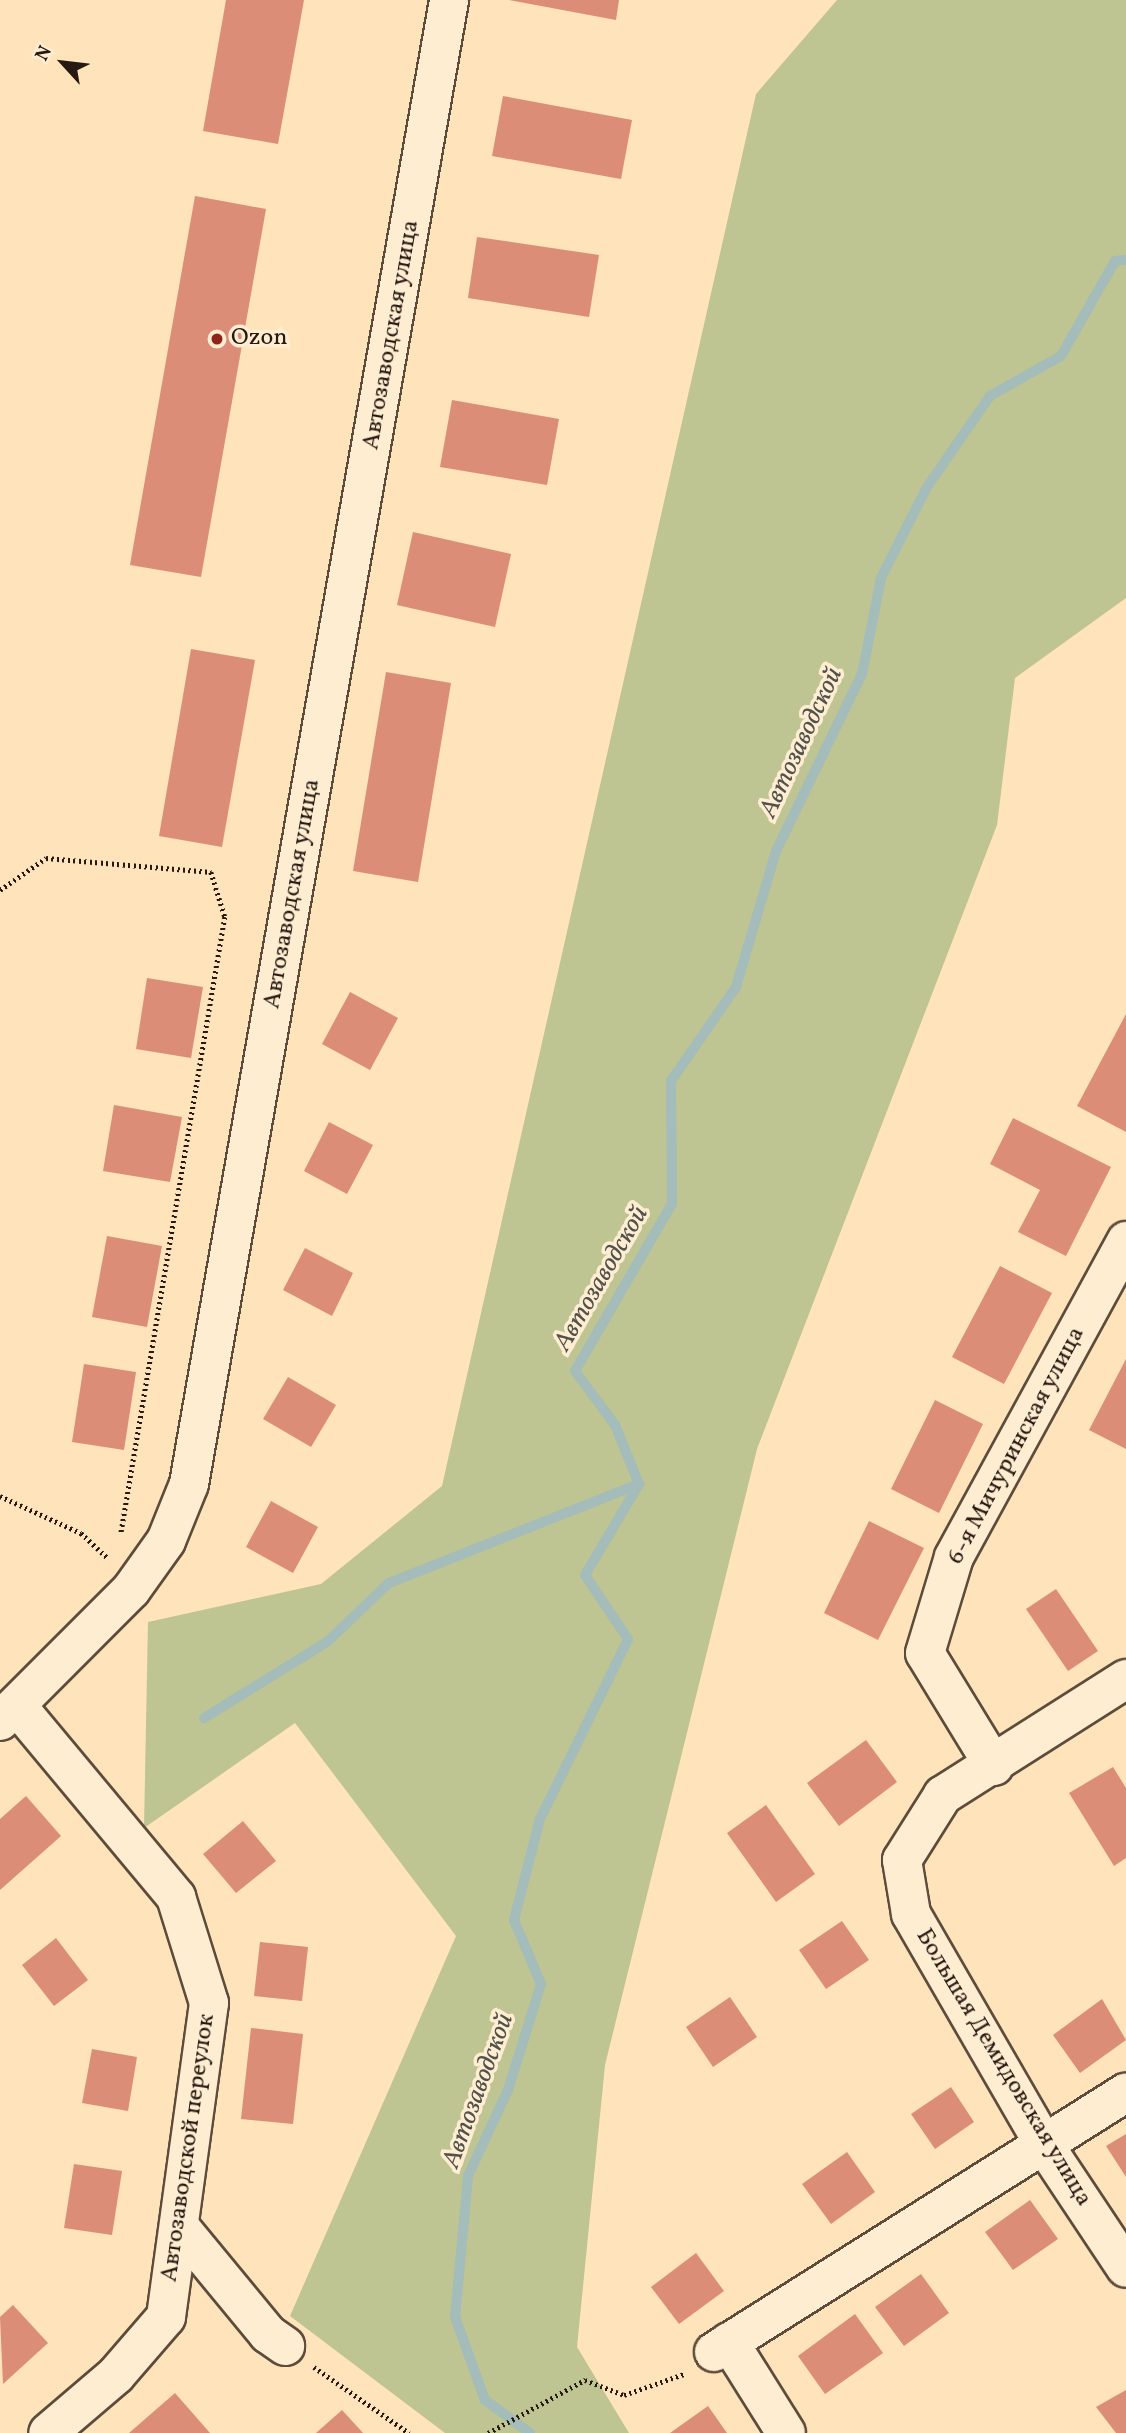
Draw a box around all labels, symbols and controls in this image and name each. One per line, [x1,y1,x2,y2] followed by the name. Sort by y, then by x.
[28,28,98,98] north arrow
[30,41,59,66] text: N
[358,218,426,452] street label: Автозаводская улица
[231,325,288,353] place label: Ozon
[209,331,225,347] marker: Ozon
[754,663,850,823] water label: Автозаводской
[259,777,327,1011] street label: Автозаводская улица
[548,1201,656,1357] water label: Автозаводской
[942,1322,1092,1570] street label: 6-я Мичуринская улица
[908,1924,1098,2212] street label: Большая Демидовская улица
[437,2009,521,2173] water label: Автозаводской
[156,2012,222,2284] street label: Автозаводской переулок

